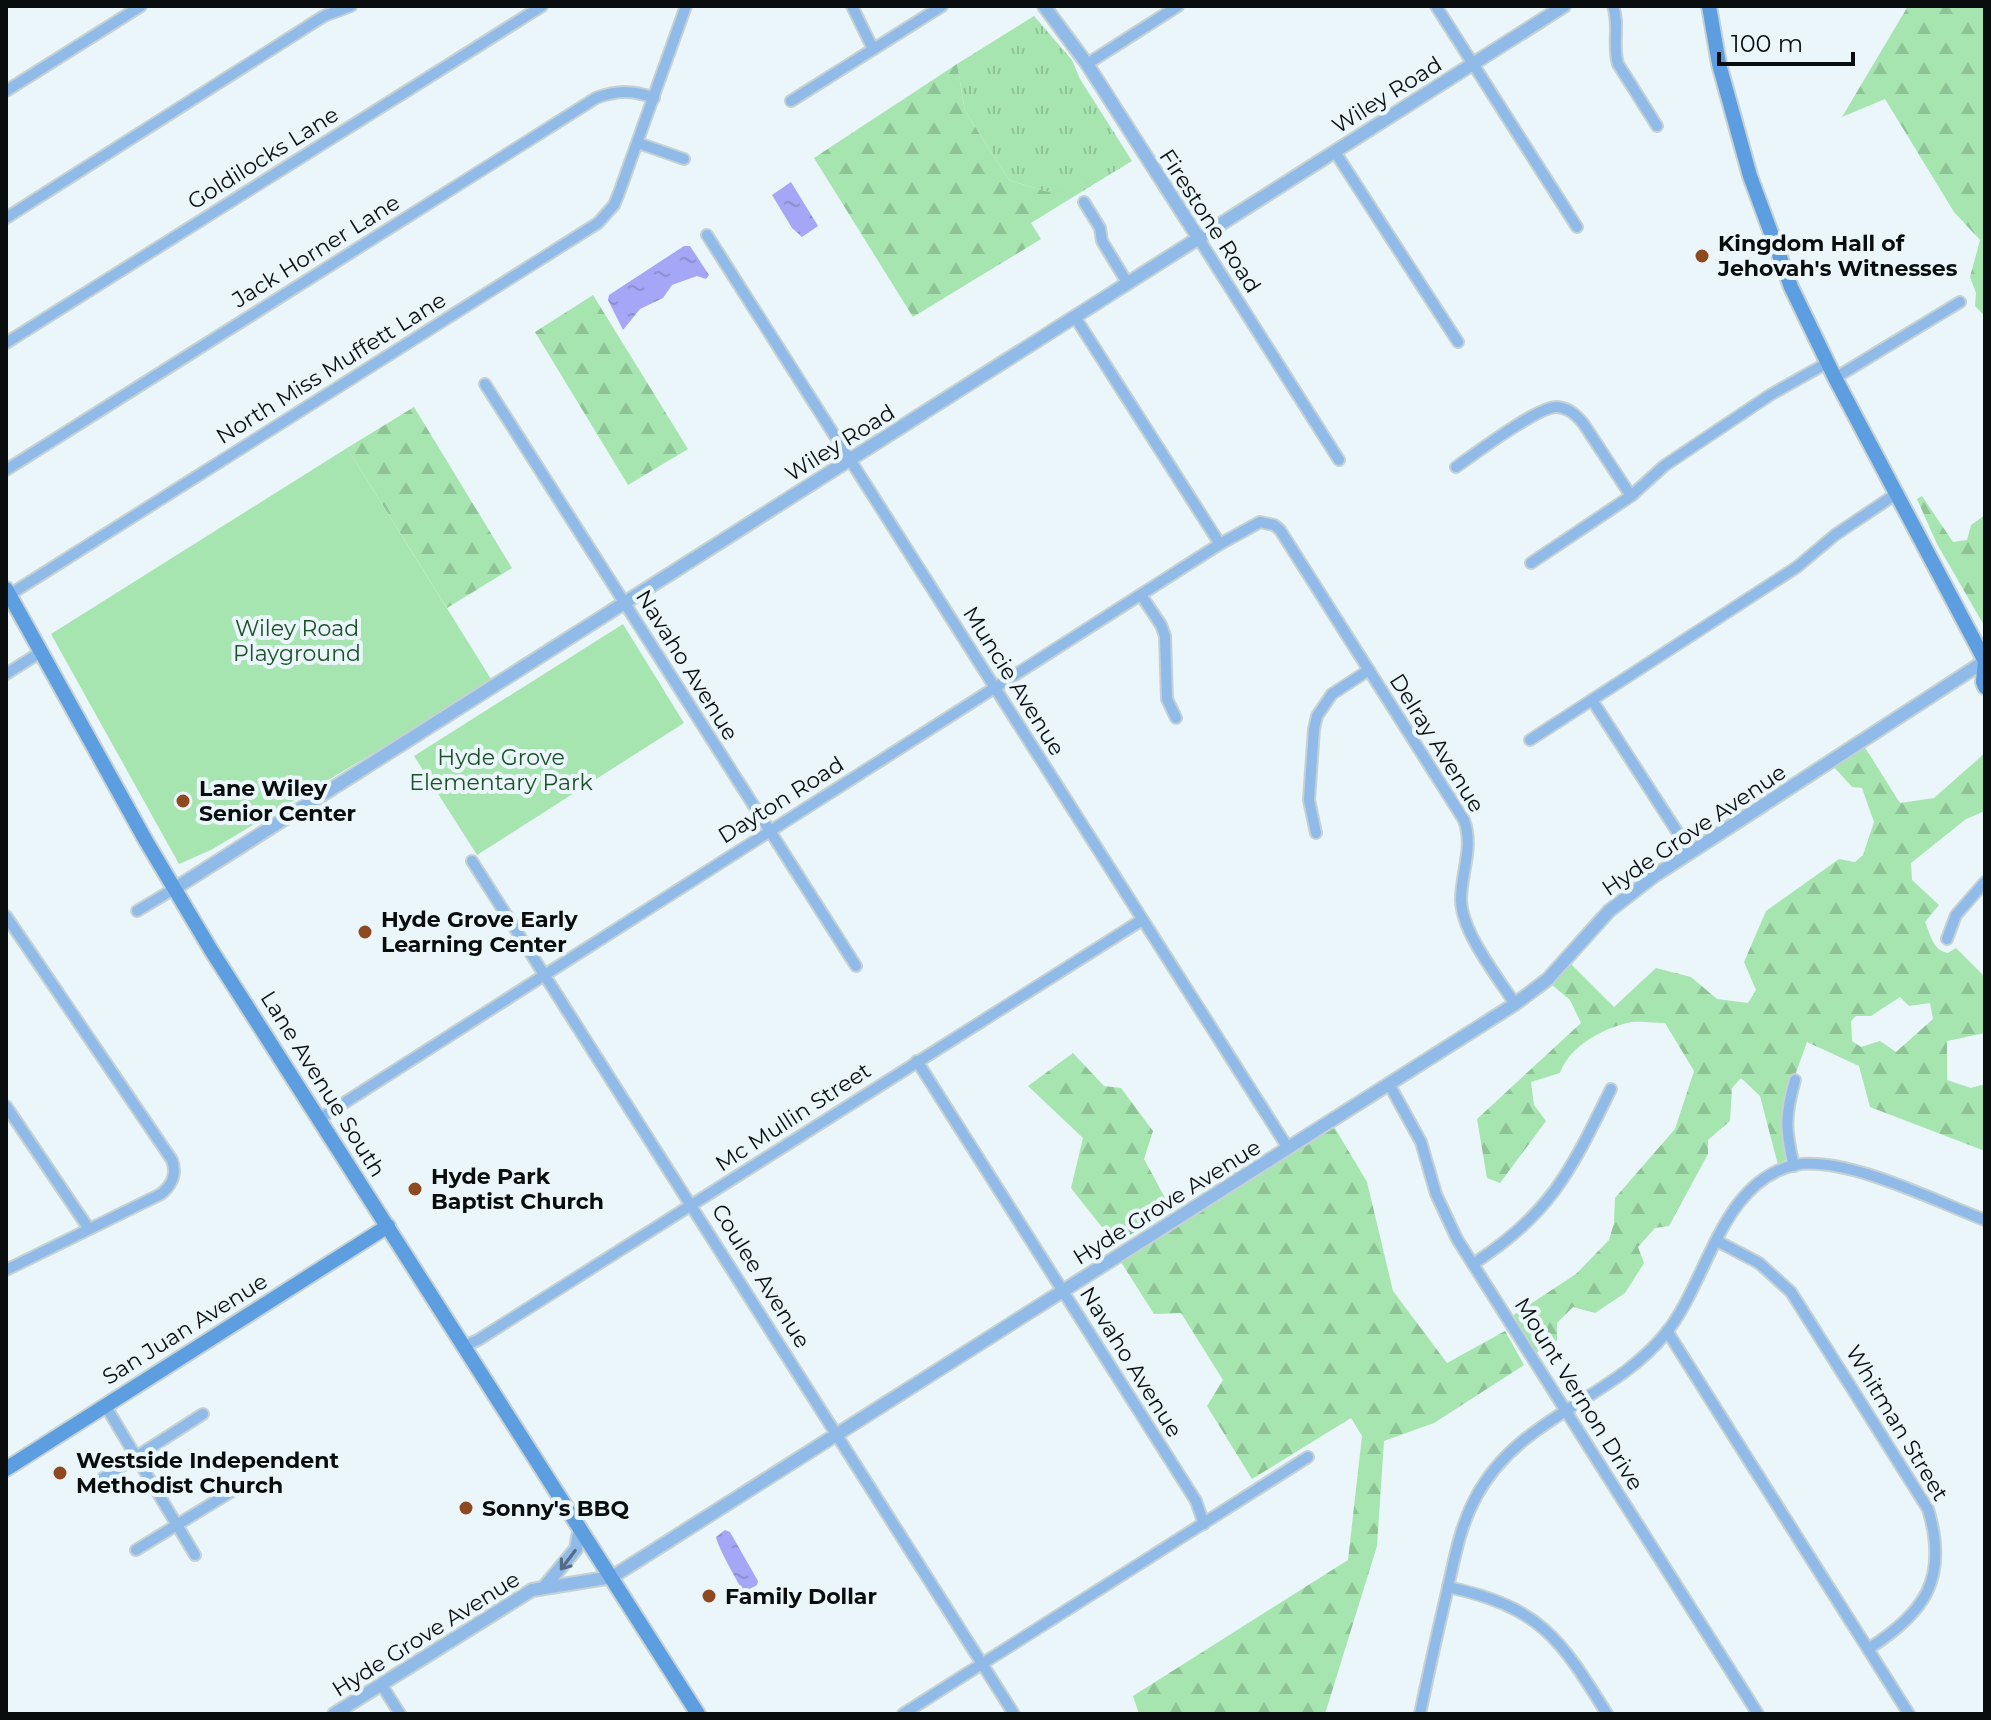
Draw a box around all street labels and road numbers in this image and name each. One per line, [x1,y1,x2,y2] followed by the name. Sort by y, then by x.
[1327,51,1447,139] street label: Wiley Road
[183,101,343,215] street label: Goldilocks Lane
[1153,144,1267,298] street label: Firestone Road
[226,189,405,314] street label: Jack Horner Lane
[211,286,451,450] street label: North Miss Muffett Lane
[780,399,900,487] street label: Wiley Road
[630,585,744,745] street label: Navaho Avenue
[957,601,1071,761] street label: Muncie Avenue
[1384,669,1490,817] street label: Delray Avenue
[713,751,849,849] street label: Dayton Road
[1597,758,1791,902] street label: Hyde Grove Avenue
[255,986,391,1182] street label: Lane Avenue South
[710,1057,876,1177] street label: Mc Mullin Street
[1068,1133,1266,1271] street label: Hyde Grove Avenue
[706,1199,816,1353] street label: Coulee Avenue
[97,1267,273,1391] street label: San Juan Avenue
[1074,1282,1188,1442] street label: Navaho Avenue
[1509,1293,1649,1495] street label: Mount Vernon Drive
[1840,1340,1954,1506] street label: Whitman Street
[327,1565,525,1703] street label: Hyde Grove Avenue

